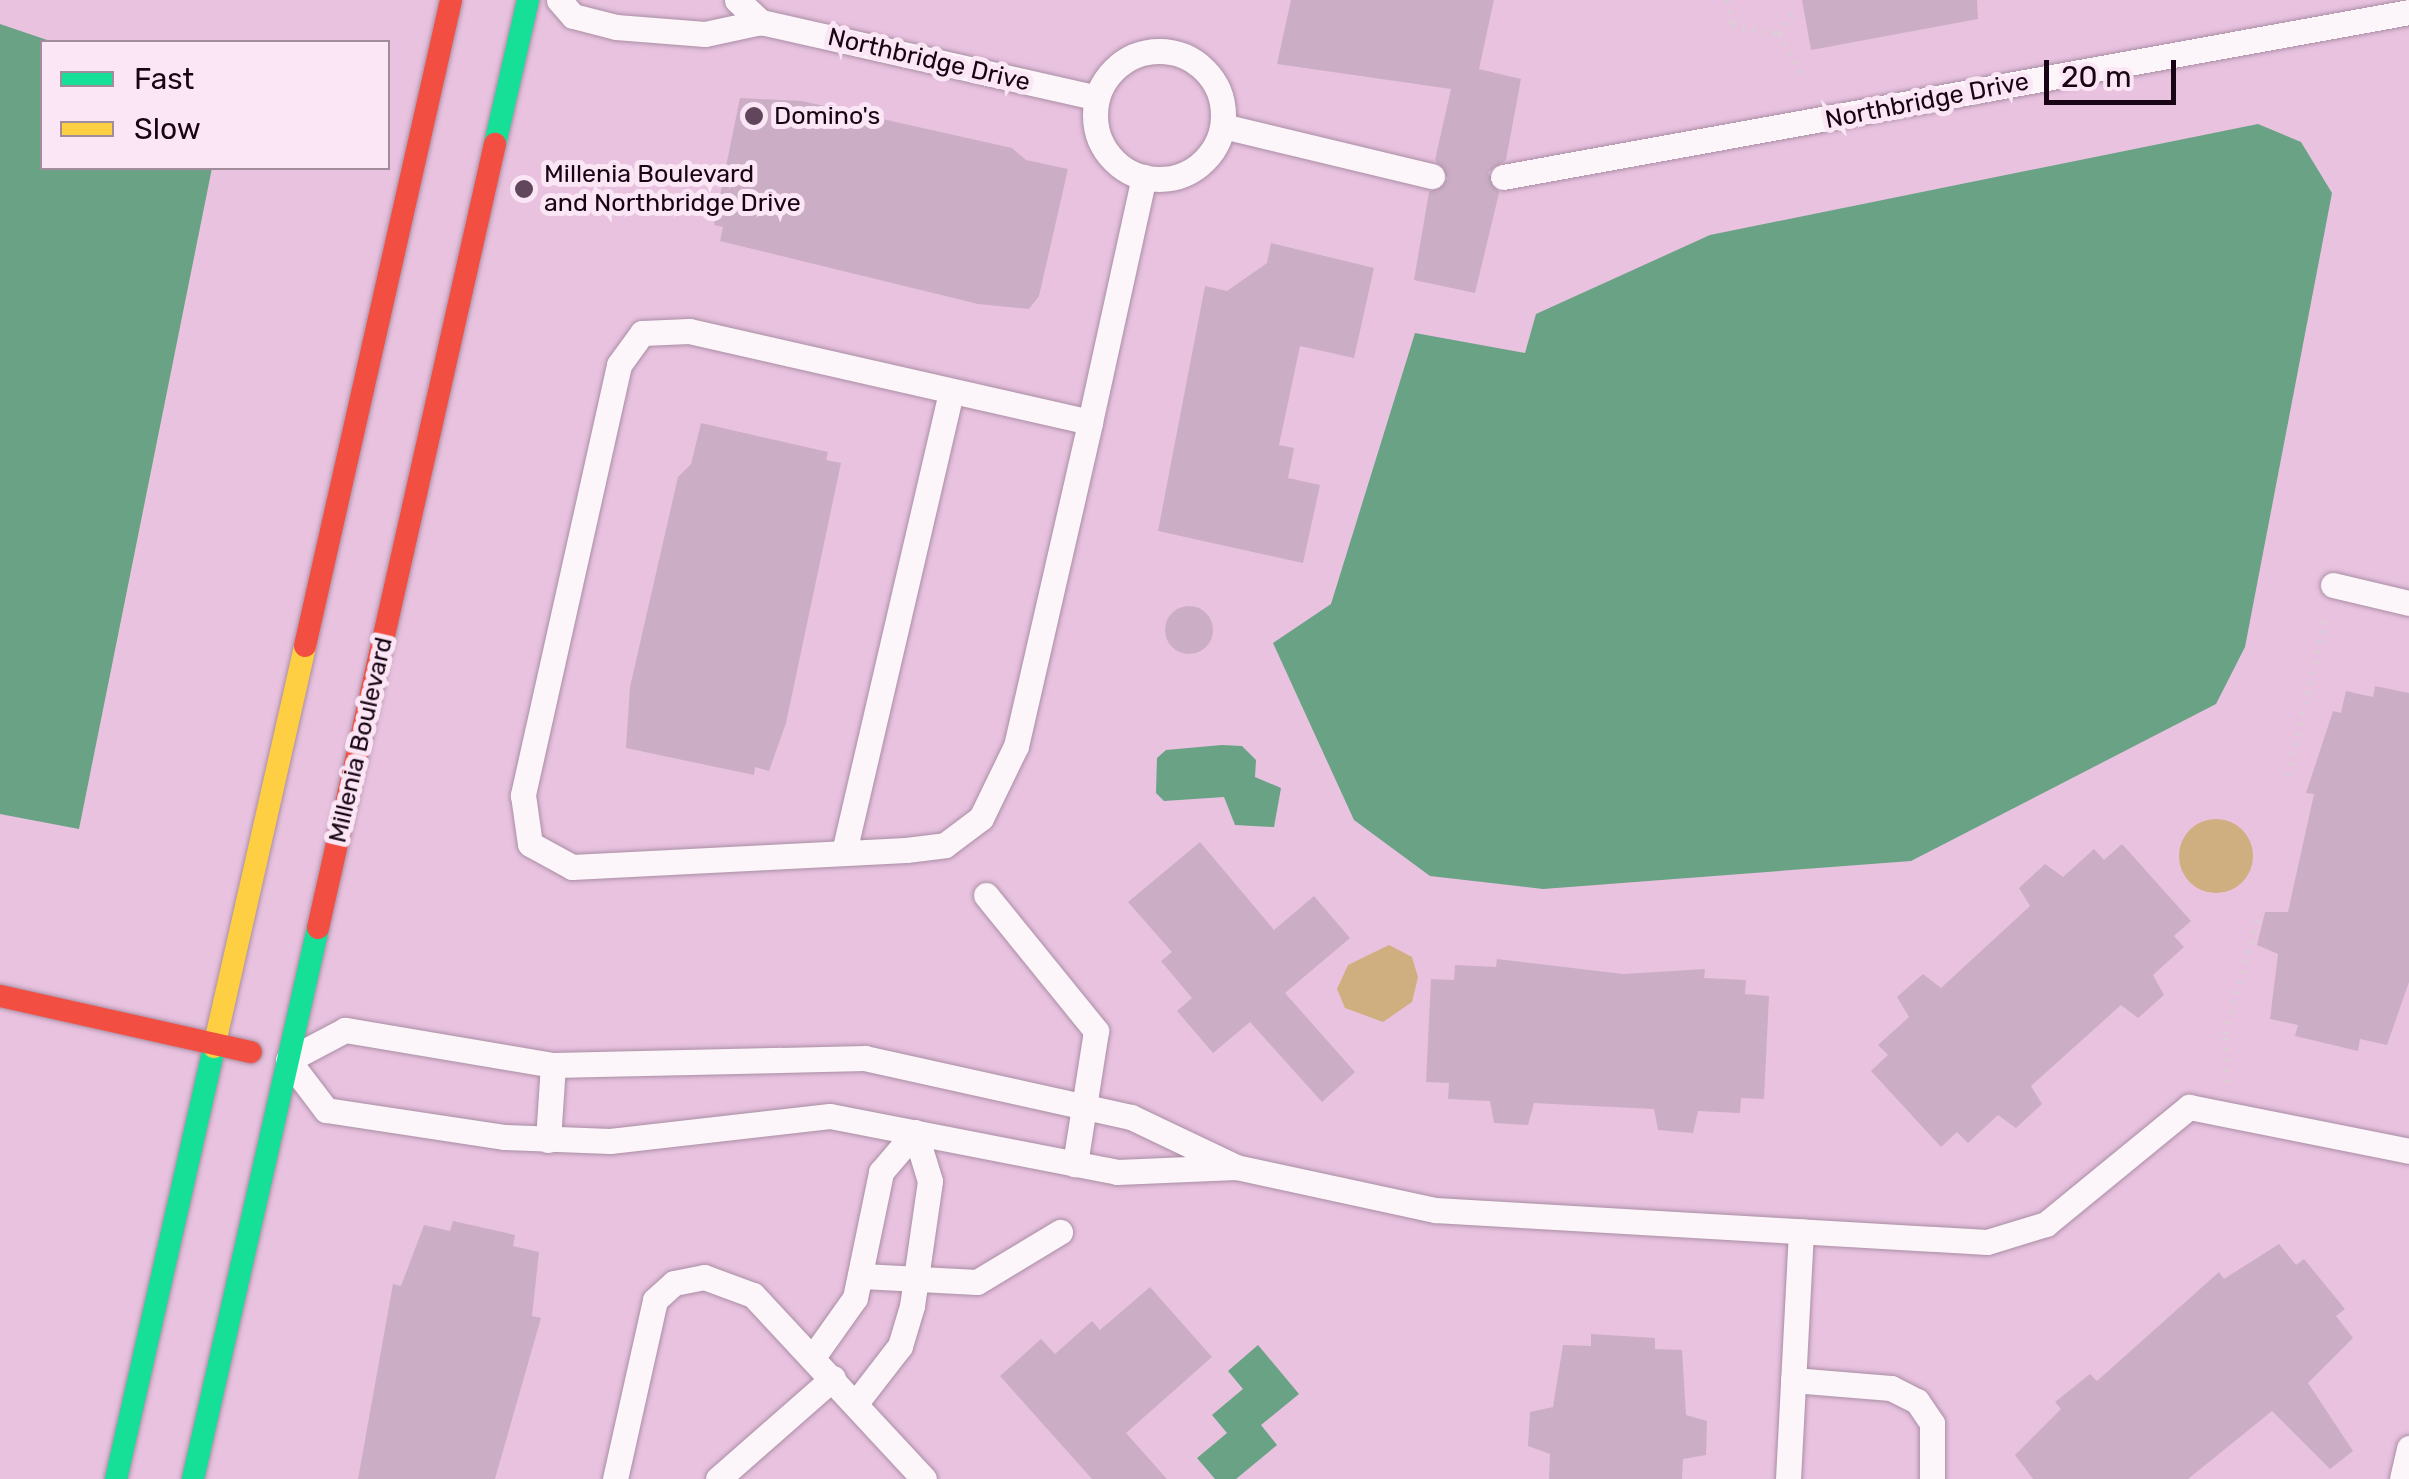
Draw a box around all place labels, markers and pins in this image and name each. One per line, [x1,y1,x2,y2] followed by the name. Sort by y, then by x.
[774,101,880,131] place label: Domino's
[743,105,765,127] marker: Domino's
[544,160,801,219] place label: Millenia Boulevard and Northbridge Drive
[513,178,535,200] marker: Millenia Boulevard and Northbridge Drive

